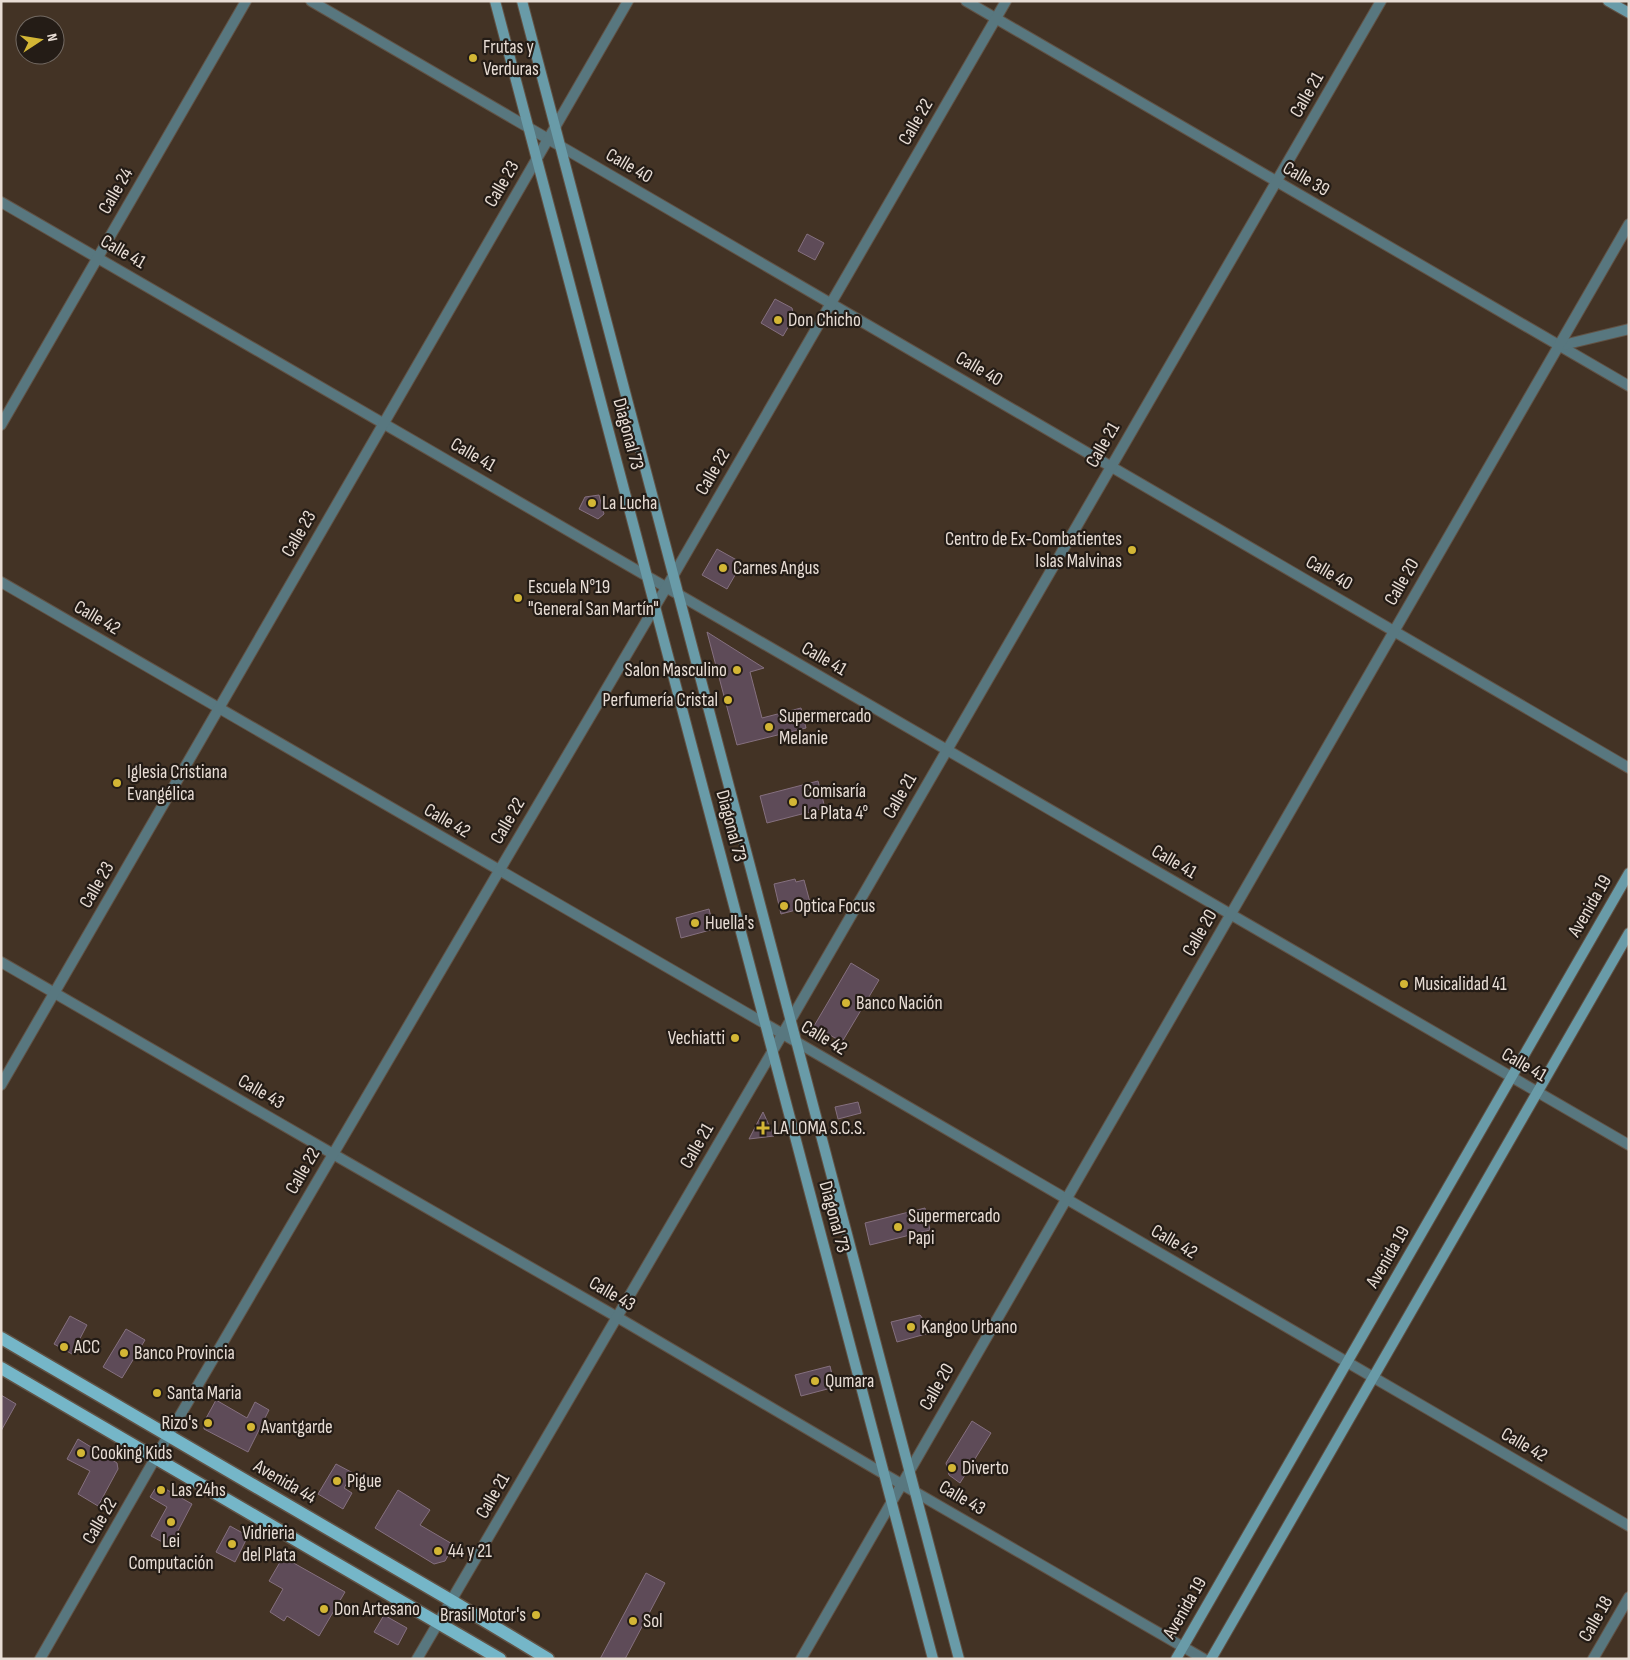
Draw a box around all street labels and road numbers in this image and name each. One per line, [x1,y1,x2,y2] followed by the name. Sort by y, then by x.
[1285,68,1329,122] street label: Calle 21
[894,95,938,149] street label: Calle 22
[601,143,657,189] street label: Calle 40
[1278,156,1334,202] street label: Calle 39
[480,157,524,211] street label: Calle 23
[94,164,138,218] street label: Calle 24
[96,230,150,274] street label: Calle 41
[951,346,1007,392] street label: Calle 40
[607,396,649,472] street label: Diagonal 73
[1081,418,1125,472] street label: Calle 21
[446,433,500,477] street label: Calle 41
[691,445,735,499] street label: Calle 22
[277,507,321,561] street label: Calle 23
[1301,550,1357,596] street label: Calle 40
[1379,554,1425,610] street label: Calle 20
[70,596,124,640] street label: Calle 42
[797,637,851,681] street label: Calle 41
[878,769,922,823] street label: Calle 21
[710,788,752,864] street label: Diagonal 73
[486,794,530,848] street label: Calle 22
[420,799,474,843] street label: Calle 42
[1147,840,1201,884] street label: Calle 41
[75,858,119,912] street label: Calle 23
[1563,871,1617,942] street label: Avenida 19
[1177,905,1223,961] street label: Calle 20
[797,1015,851,1061] street label: Calle 42
[1497,1043,1551,1087] street label: Calle 41
[234,1070,288,1114] street label: Calle 43
[675,1119,719,1173] street label: Calle 21
[281,1144,325,1198] street label: Calle 22
[813,1179,855,1255] street label: Diagonal 73
[1147,1220,1201,1264] street label: Calle 42
[1361,1222,1415,1293] street label: Avenida 19
[585,1272,639,1316] street label: Calle 43
[914,1359,960,1415] street label: Calle 20
[1497,1423,1551,1467] street label: Calle 42
[249,1454,321,1509] street label: Avenida 44
[471,1469,515,1523] street label: Calle 21
[935,1476,989,1520] street label: Calle 43
[78,1494,122,1548] street label: Calle 22
[1158,1573,1212,1644] street label: Avenida 19
[1574,1592,1618,1646] street label: Calle 18

